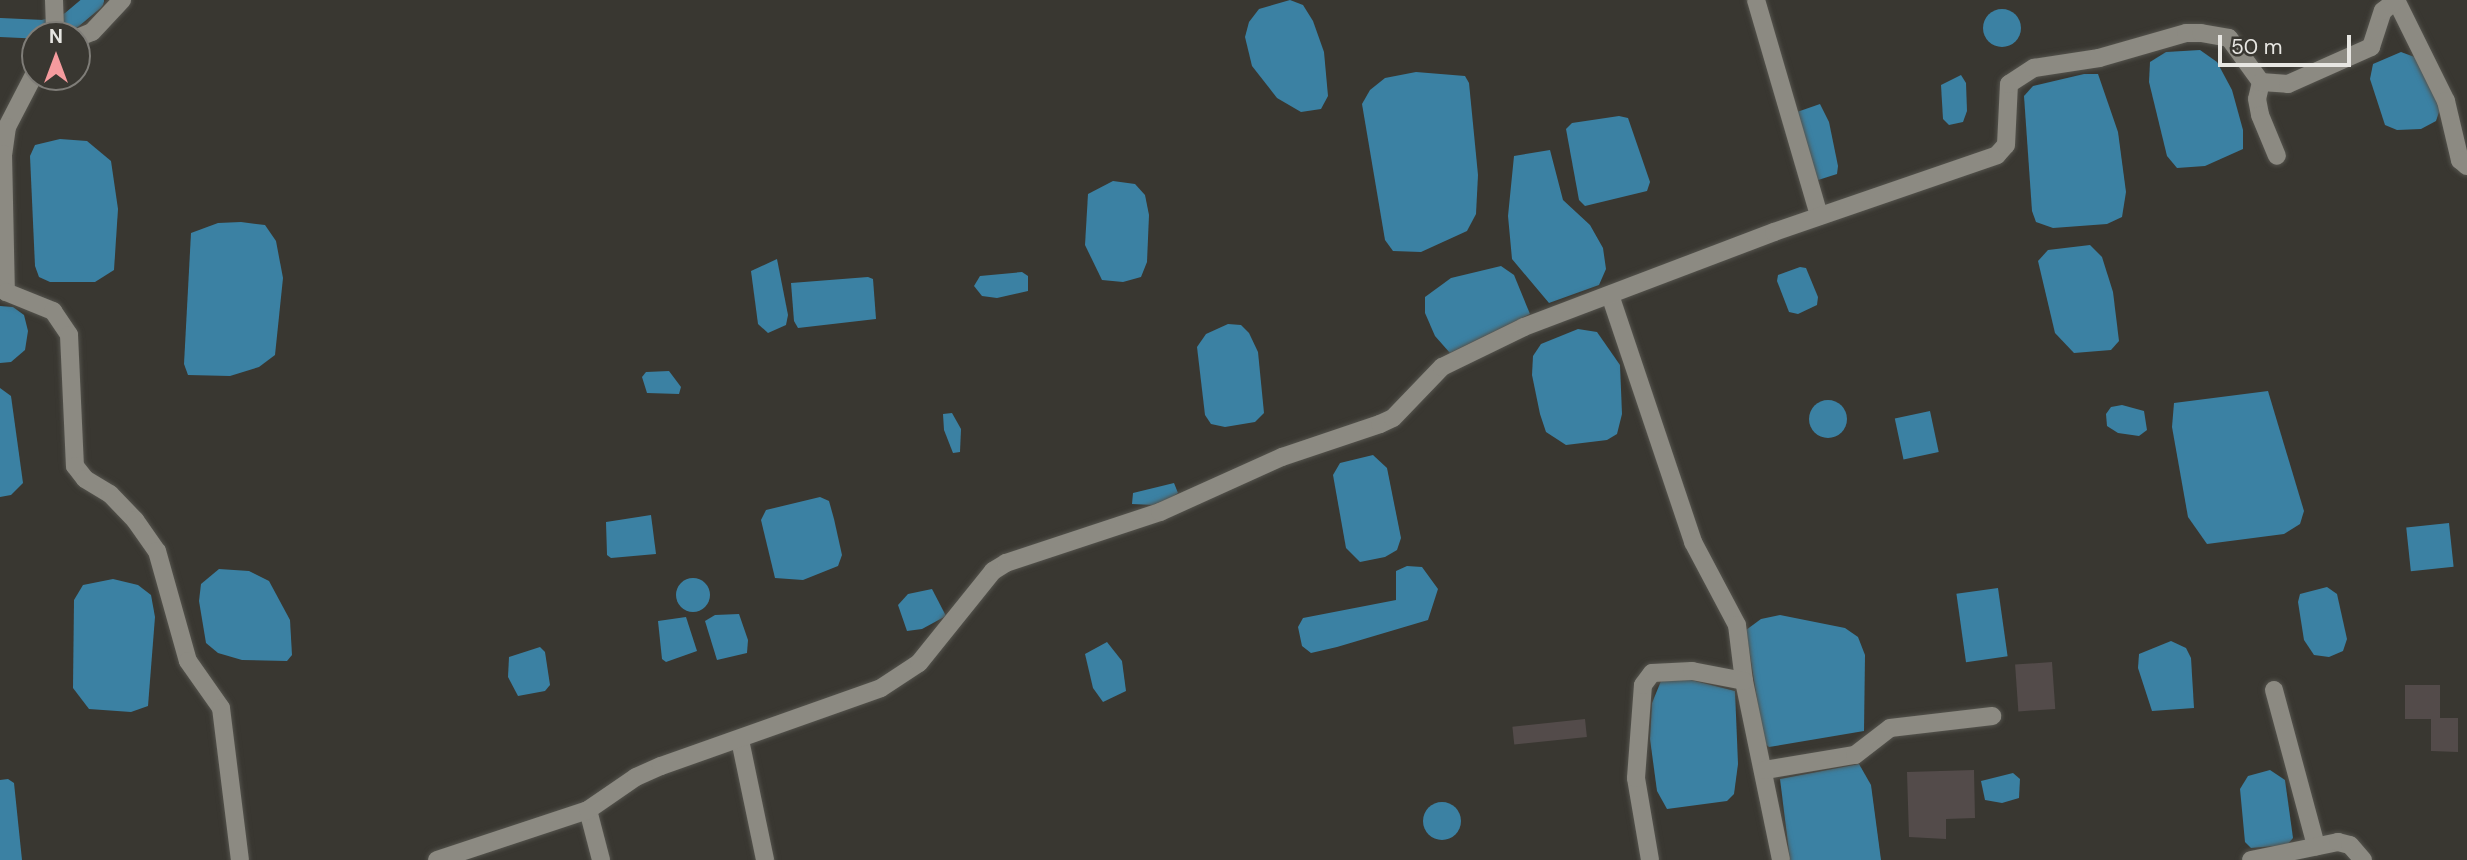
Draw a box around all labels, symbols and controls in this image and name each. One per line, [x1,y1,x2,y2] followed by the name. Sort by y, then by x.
[21,21,91,91] north arrow
[2222,21,2355,65] scale bar
[49,24,63,49] text: N
[2231,33,2282,61] text: 50 m

